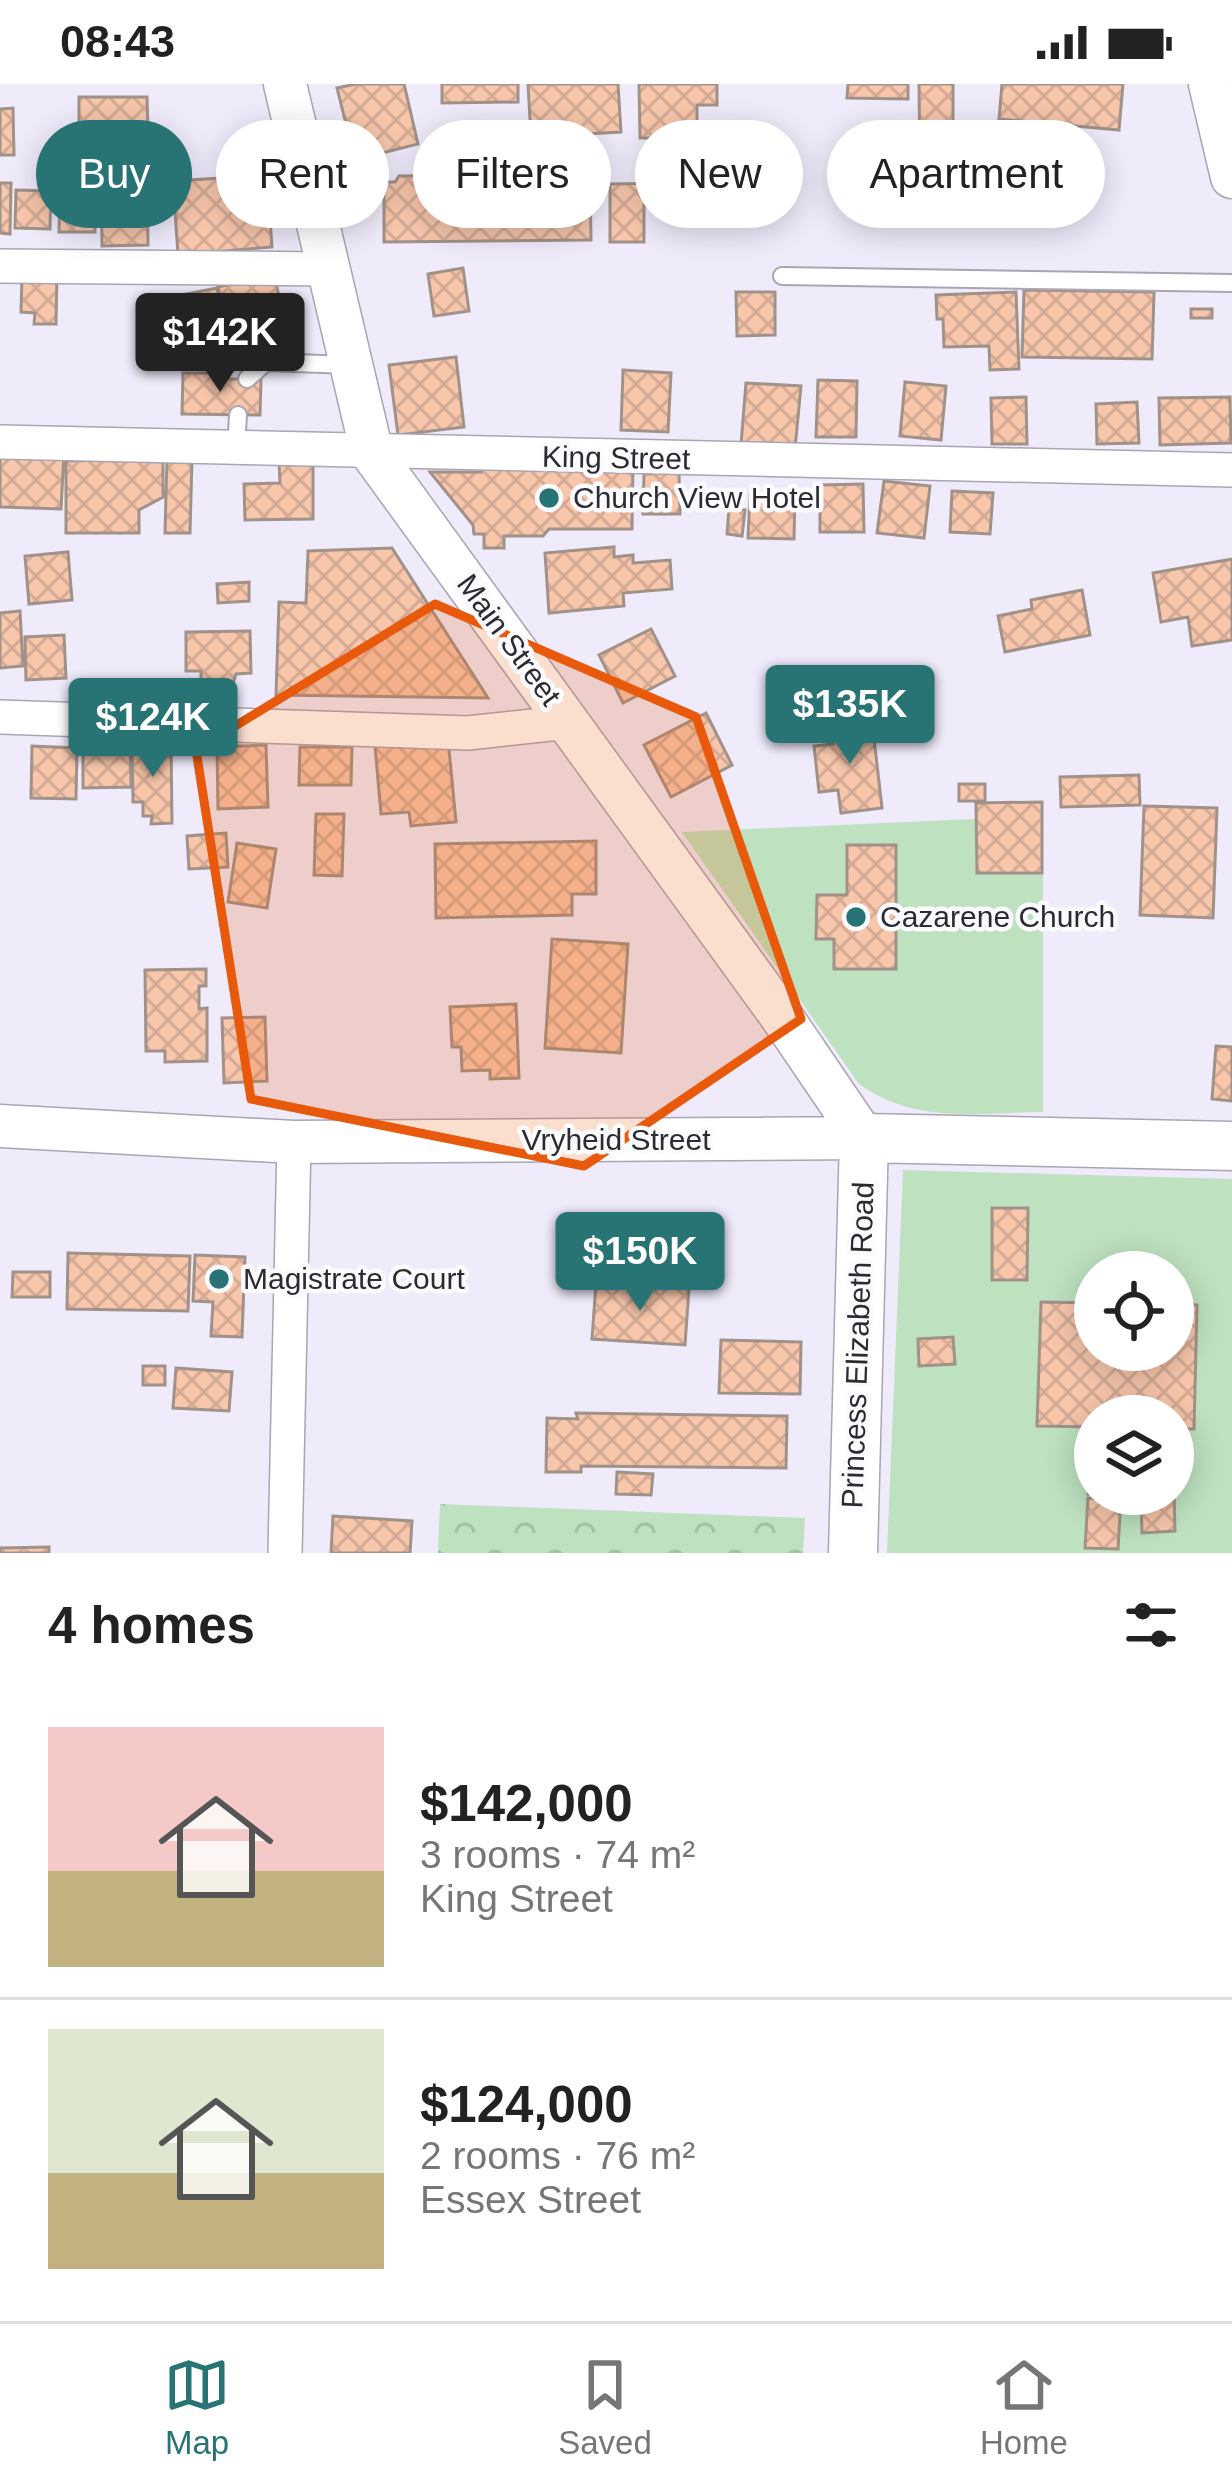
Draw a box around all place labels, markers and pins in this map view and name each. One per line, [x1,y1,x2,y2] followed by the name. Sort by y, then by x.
[136,293,304,395] pin: $142K
[573,481,821,514] place label: Church View Hotel
[536,485,562,511] marker: Church View Hotel
[766,665,934,767] pin: $135K
[69,678,237,780] pin: $124K
[880,900,1115,933] place label: Cazarene Church
[843,904,869,930] marker: Cazarene Church
[556,1212,724,1314] pin: $150K
[243,1262,465,1295] place label: Magistrate Court
[206,1266,232,1292] marker: Magistrate Court

